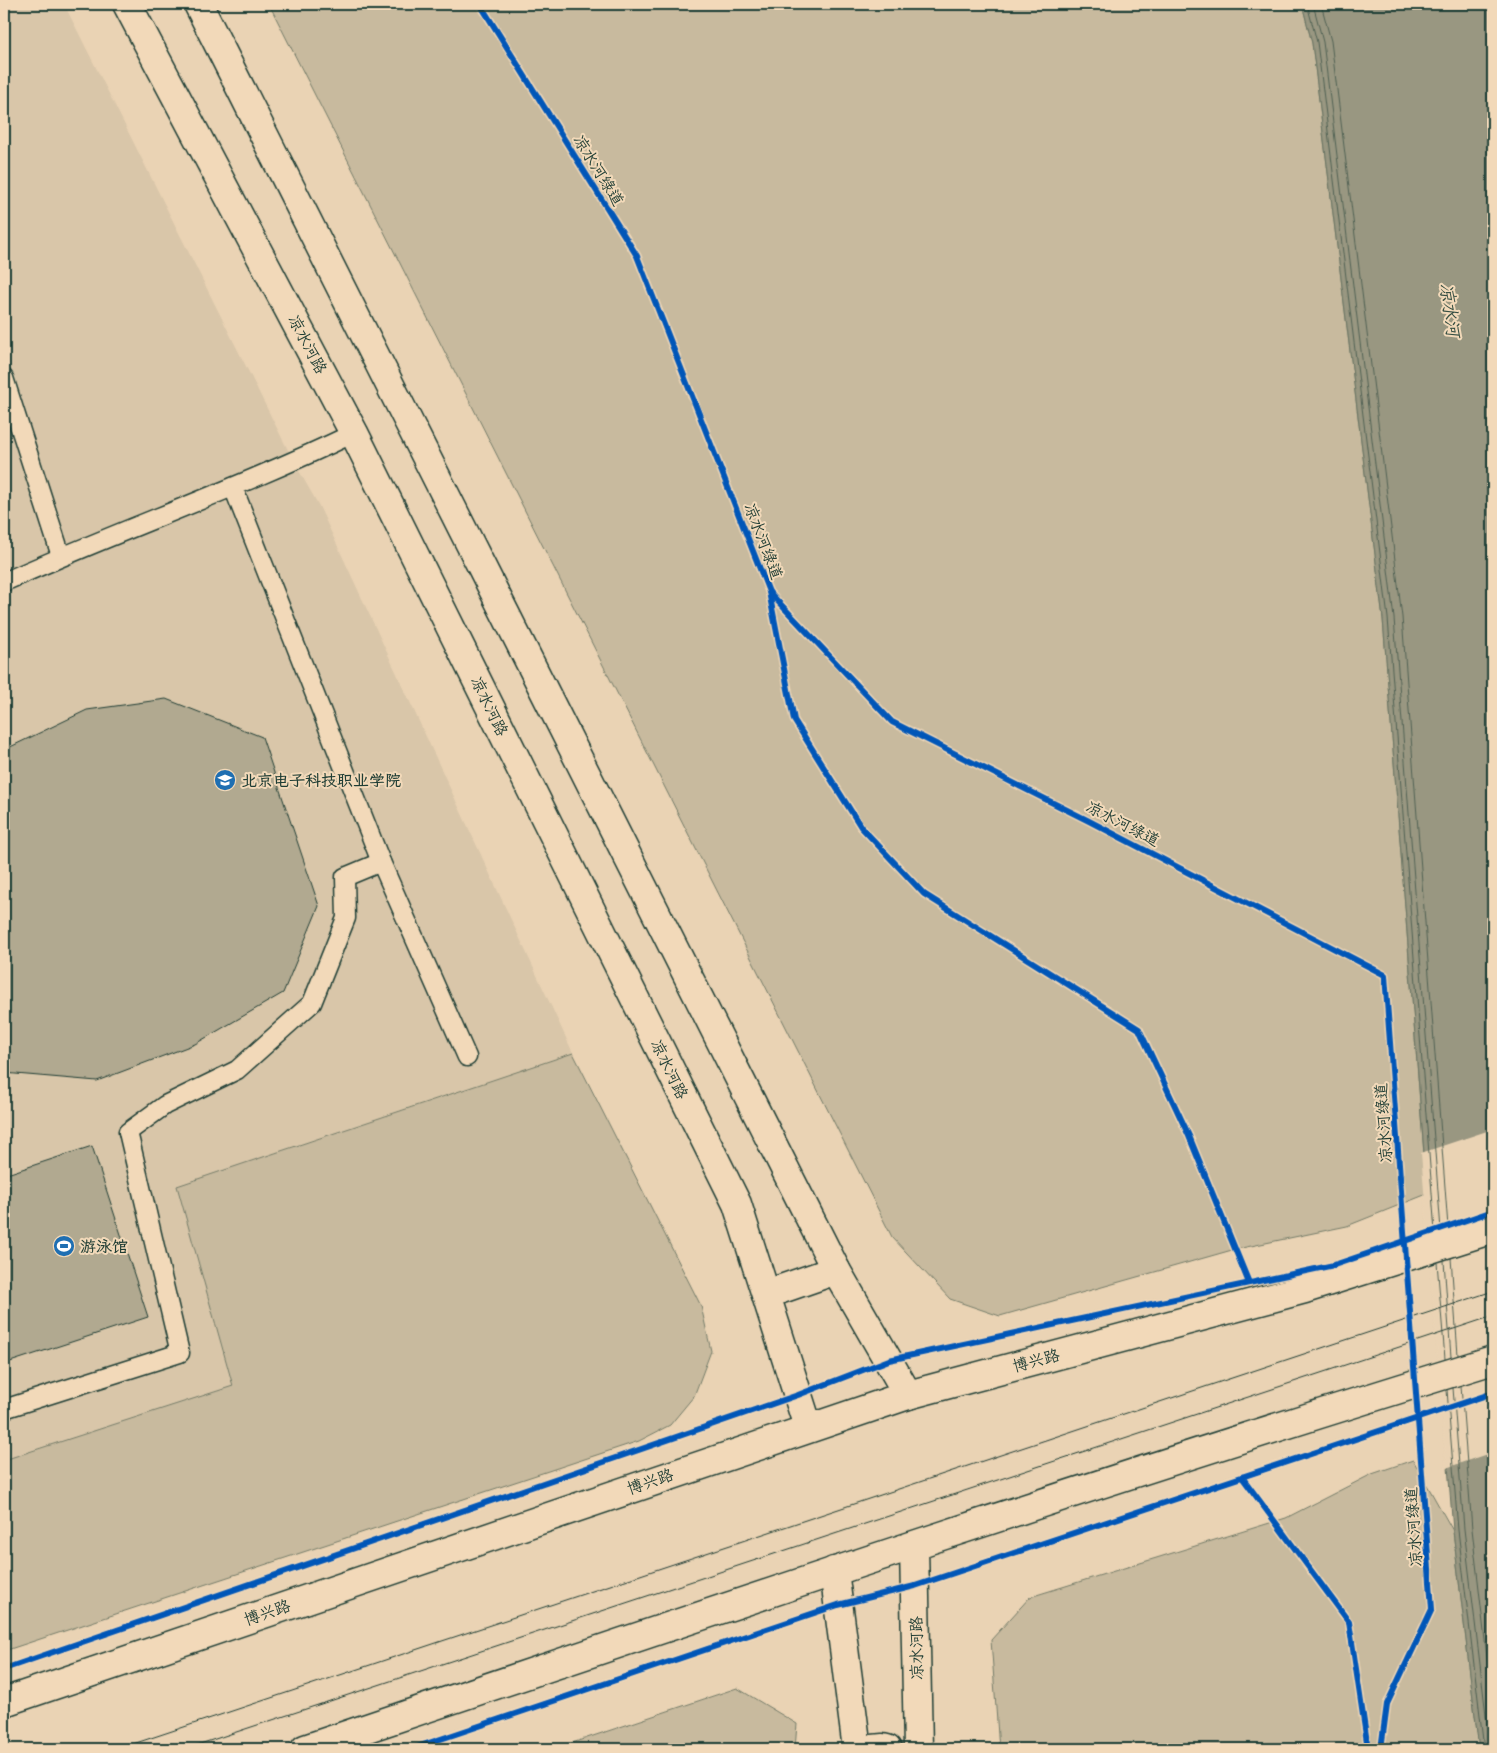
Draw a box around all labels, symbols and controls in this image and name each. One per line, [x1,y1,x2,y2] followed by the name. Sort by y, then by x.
[568,131,629,210] street label: 凉水河绿道
[1433,282,1466,342] water label: 凉水河
[282,311,332,378] street label: 凉水河路
[738,500,788,583] street label: 凉水河绿道
[465,673,513,740] street label: 凉水河路
[213,768,237,792] school or university icon: 北京电子科技职业学院
[241,770,401,792] place label: 北京电子科技职业学院
[1082,796,1163,852] street label: 凉水河绿道
[645,1036,693,1103] street label: 凉水河路
[1370,1082,1398,1164] street label: 凉水河绿道
[52,1234,76,1258] sports icon: 游泳馆
[80,1236,128,1258] place label: 游泳馆
[1010,1344,1062,1378] street label: 博兴路
[624,1464,677,1500] street label: 博兴路
[1400,1486,1428,1568] street label: 凉水河绿道
[241,1595,294,1631] street label: 博兴路
[905,1616,929,1680] street label: 凉水河路

